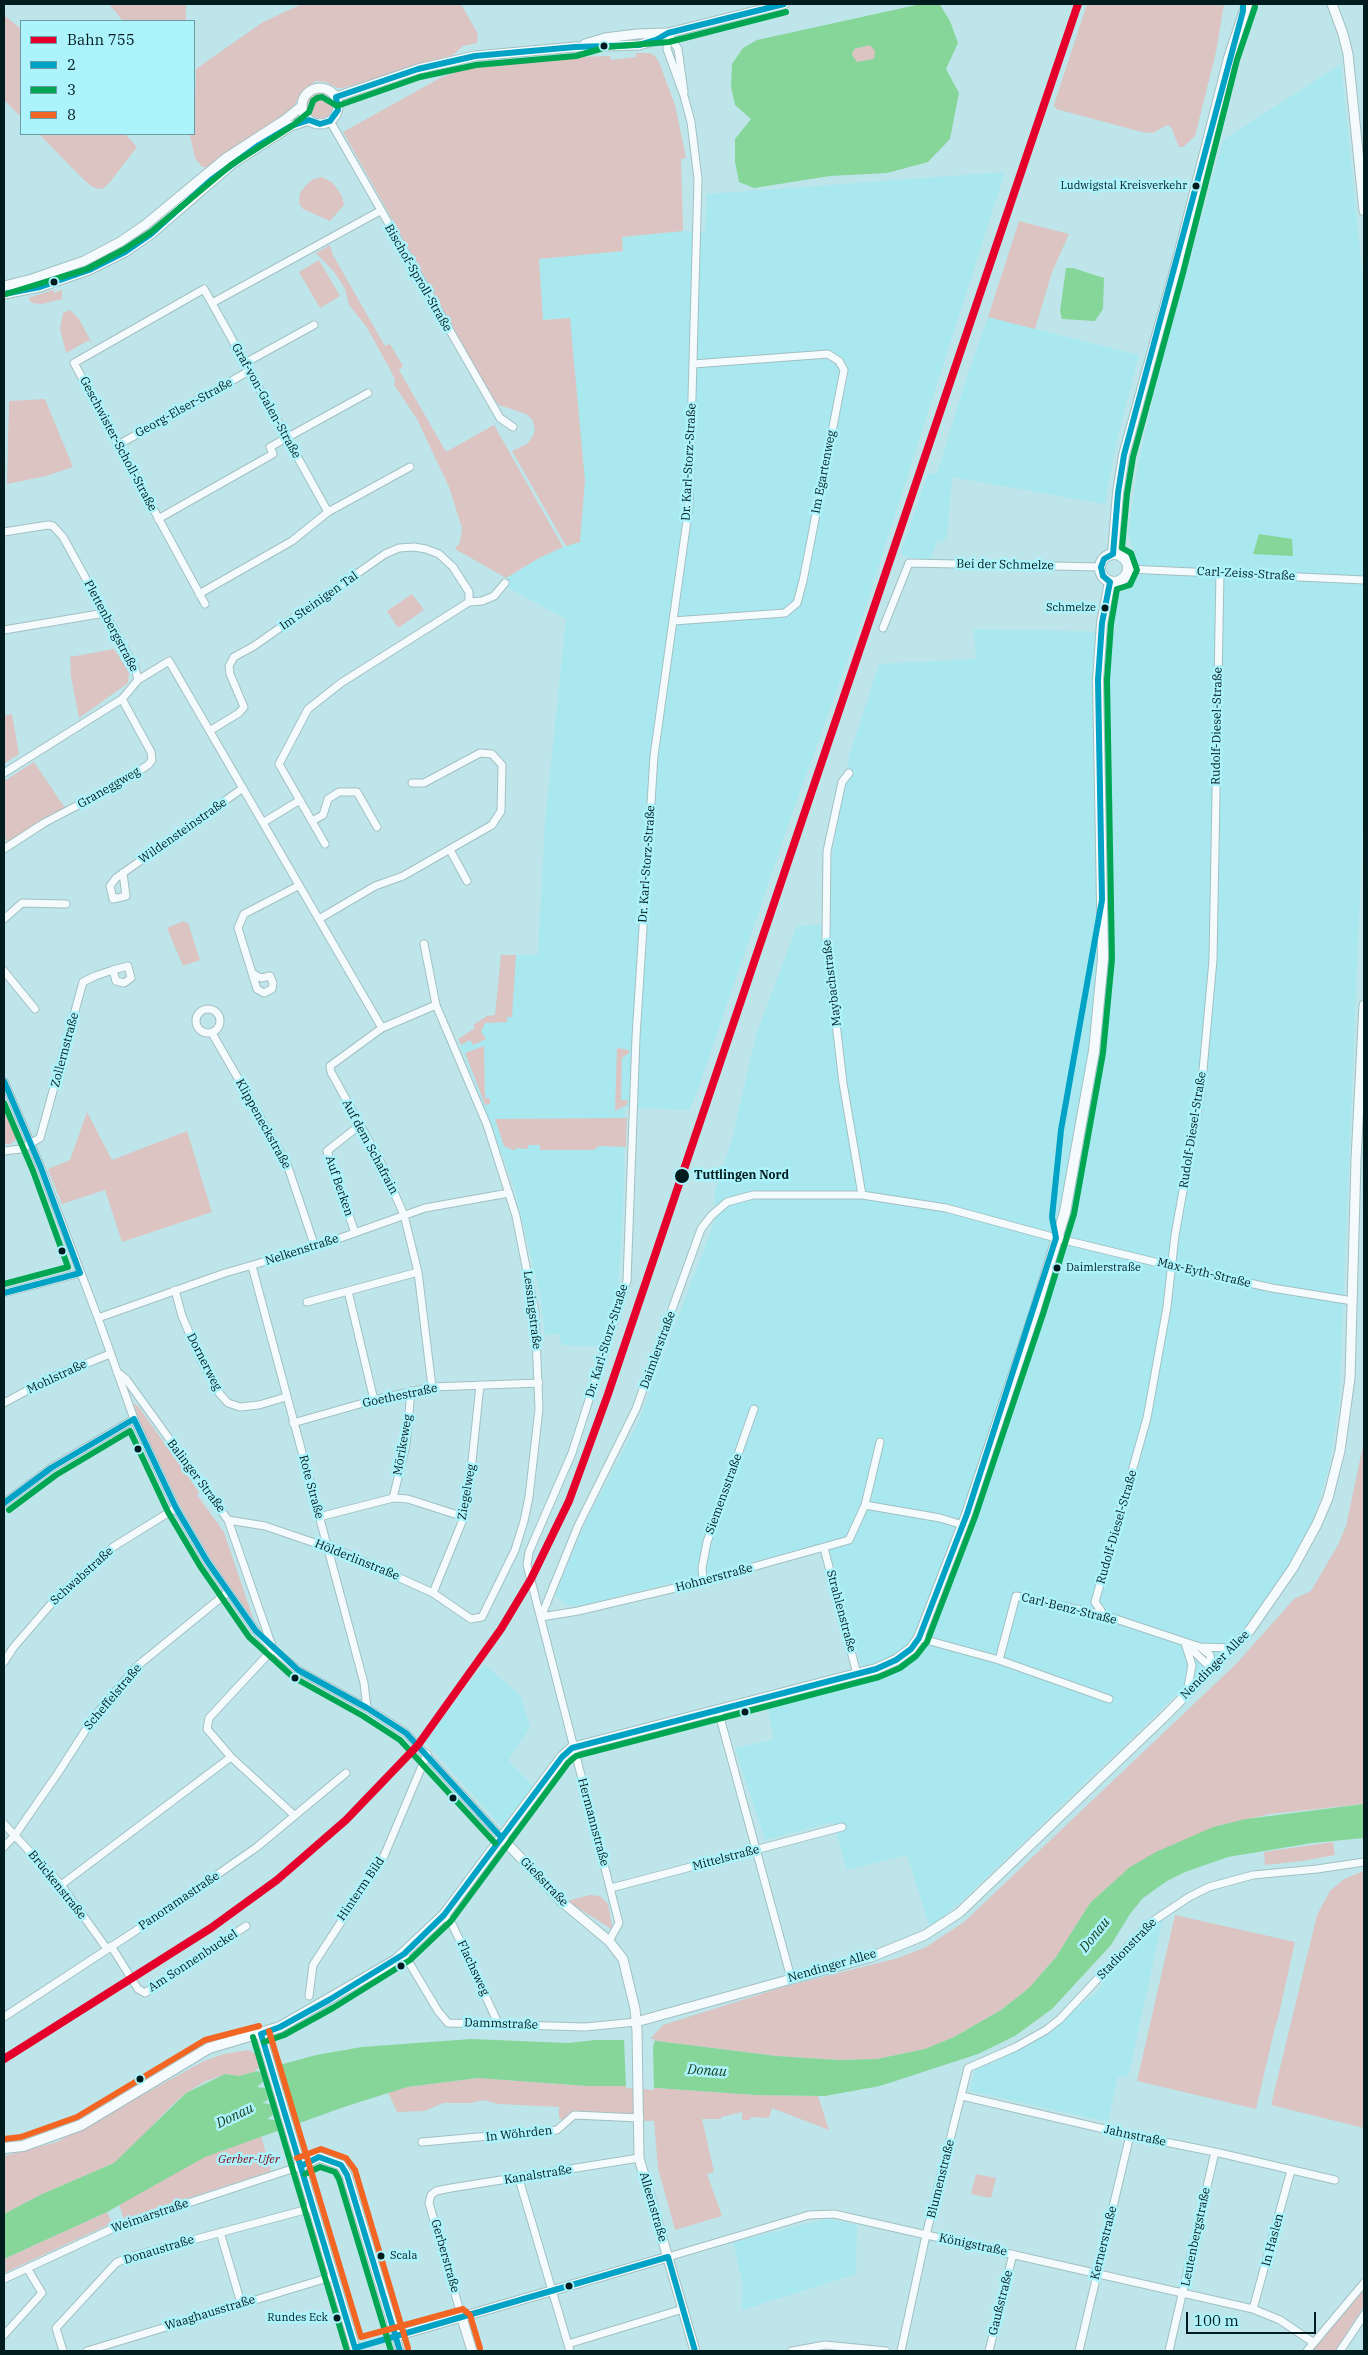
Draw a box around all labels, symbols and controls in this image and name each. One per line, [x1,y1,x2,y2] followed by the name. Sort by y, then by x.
[20,20,195,135] legend
[67,30,135,49] text: Bahn 755
[599,41,609,51] unlabelled marker
[67,55,76,74] text: 2
[67,80,76,99] text: 3
[67,105,76,124] text: 8
[1060,179,1187,193] place label: Ludwigstal Kreisverkehr
[1191,181,1201,191] marker: Ludwigstal Kreisverkehr
[381,222,455,334] street label: Bischof-Sproll-Straße
[49,277,59,287] unlabelled marker
[228,341,304,461] street label: Graf-von-Galen-Straße
[76,374,160,514] street label: Geschwister-Scholl-Straße
[133,375,235,441] street label: Georg-Elser-Straße
[679,403,699,521] street label: Dr. Karl-Storz-Straße
[809,429,839,515] street label: Im Egartenweg
[956,557,1054,573] street label: Bei der Schmelze
[1197,564,1295,584] street label: Carl-Zeiss-Straße
[277,569,361,633] street label: Im Steinigen Tal
[81,578,141,674] street label: Plettenbergstraße
[1046,601,1096,615] place label: Schmelze
[1100,603,1110,613] marker: Schmelze
[1209,667,1225,785] street label: Rudolf-Diesel-Straße
[75,764,143,812] street label: Graneggweg
[136,795,230,867] street label: Wildensteinstraße
[636,805,658,923] street label: Dr. Karl-Storz-Straße
[820,939,844,1027] street label: Maybachstraße
[48,1011,82,1089] street label: Zollernstraße
[1177,1071,1209,1189] street label: Rudolf-Diesel-Straße
[232,1077,294,1171] street label: Klippeneckstraße
[339,1097,401,1197] street label: Auf dem Schafrain
[322,1154,356,1218] street label: Auf Berken
[673,1167,691,1185] marker: Tuttlingen Nord
[694,1169,789,1183] place label: Tuttlingen Nord
[264,1231,340,1269] street label: Nelkenstraße
[57,1246,67,1256] unlabelled marker
[1156,1255,1252,1291] street label: Max-Eyth-Straße
[1066,1261,1141,1275] place label: Daimlerstraße
[1052,1263,1062,1273] marker: Daimlerstraße
[520,1270,544,1350] street label: Lessingstraße
[583,1283,631,1399] street label: Dr. Karl-Storz-Straße
[637,1309,679,1391] street label: Daimlerstraße
[183,1331,225,1393] street label: Dornerweg
[25,1357,89,1397] street label: Mohlstraße
[361,1381,439,1411] street label: Goethestraße
[391,1413,415,1477] street label: Mörikeweg
[164,1437,228,1515] street label: Balinger Straße
[133,1444,143,1454] unlabelled marker
[703,1452,745,1536] street label: Siemensstraße
[296,1454,326,1520] street label: Rote Straße
[455,1463,479,1521] street label: Ziegelweg
[1094,1468,1140,1586] street label: Rudolf-Diesel-Straße
[313,1536,401,1584] street label: Hölderlinstraße
[48,1544,116,1608] street label: Schwabstraße
[674,1561,754,1595] street label: Hohnerstraße
[823,1568,859,1654] street label: Strahlenstraße
[1020,1590,1118,1628] street label: Carl-Benz-Straße
[1178,1628,1252,1702] street label: Nendinger Allee
[81,1661,145,1733] street label: Scheffelstraße
[290,1673,300,1683] unlabelled marker
[740,1707,750,1717] unlabelled marker
[574,1776,612,1868] street label: Hermannstraße
[448,1793,458,1803] unlabelled marker
[691,1842,761,1874] street label: Mittelstraße
[25,1848,89,1922] street label: Brückenstraße
[334,1854,388,1924] street label: Hinterm Bild
[517,1854,571,1910] street label: Gießstraße
[136,1869,222,1933] street label: Panoramastraße
[1076,1914,1114,1956] water label: Donau
[1094,1915,1160,1983] street label: Stadionstraße
[146,1927,240,1995] street label: Am Sonnenbuckel
[454,1938,492,1998] street label: Flachsweg
[786,1946,878,1986] street label: Nendinger Allee
[396,1961,406,1971] unlabelled marker
[464,2016,538,2032] street label: Dammstraße
[687,2061,727,2081] water label: Donau
[135,2074,145,2084] unlabelled marker
[213,2100,257,2132] water label: Donau
[1103,2122,1167,2150] street label: Jahnstraße
[485,2123,553,2145] street label: In Wöhrden
[924,2138,958,2220] street label: Blumenstraße
[218,2153,280,2167] park label: Gerber-Ufer
[503,2163,573,2187] street label: Kanalstraße
[636,2170,670,2244] street label: Alleenstraße
[1178,2186,1214,2288] street label: Leutenbergstraße
[110,2196,190,2236] street label: Weimarstraße
[1088,2205,1120,2281] street label: Kernerstraße
[1259,2212,1287,2268] street label: In Haslen
[428,2218,462,2294] street label: Gerberstraße
[938,2231,1008,2259] street label: Königstraße
[122,2232,196,2268] street label: Donaustraße
[390,2249,417,2263] place label: Scala
[376,2251,386,2261] marker: Scala
[986,2269,1016,2337] street label: Gaußstraße
[564,2281,574,2291] unlabelled marker
[163,2292,257,2334] street label: Waaghausstraße
[1188,2302,1318,2334] scale bar
[267,2311,328,2325] place label: Rundes Eck
[1194,2311,1239,2330] text: 100 m
[332,2313,342,2323] marker: Rundes Eck

